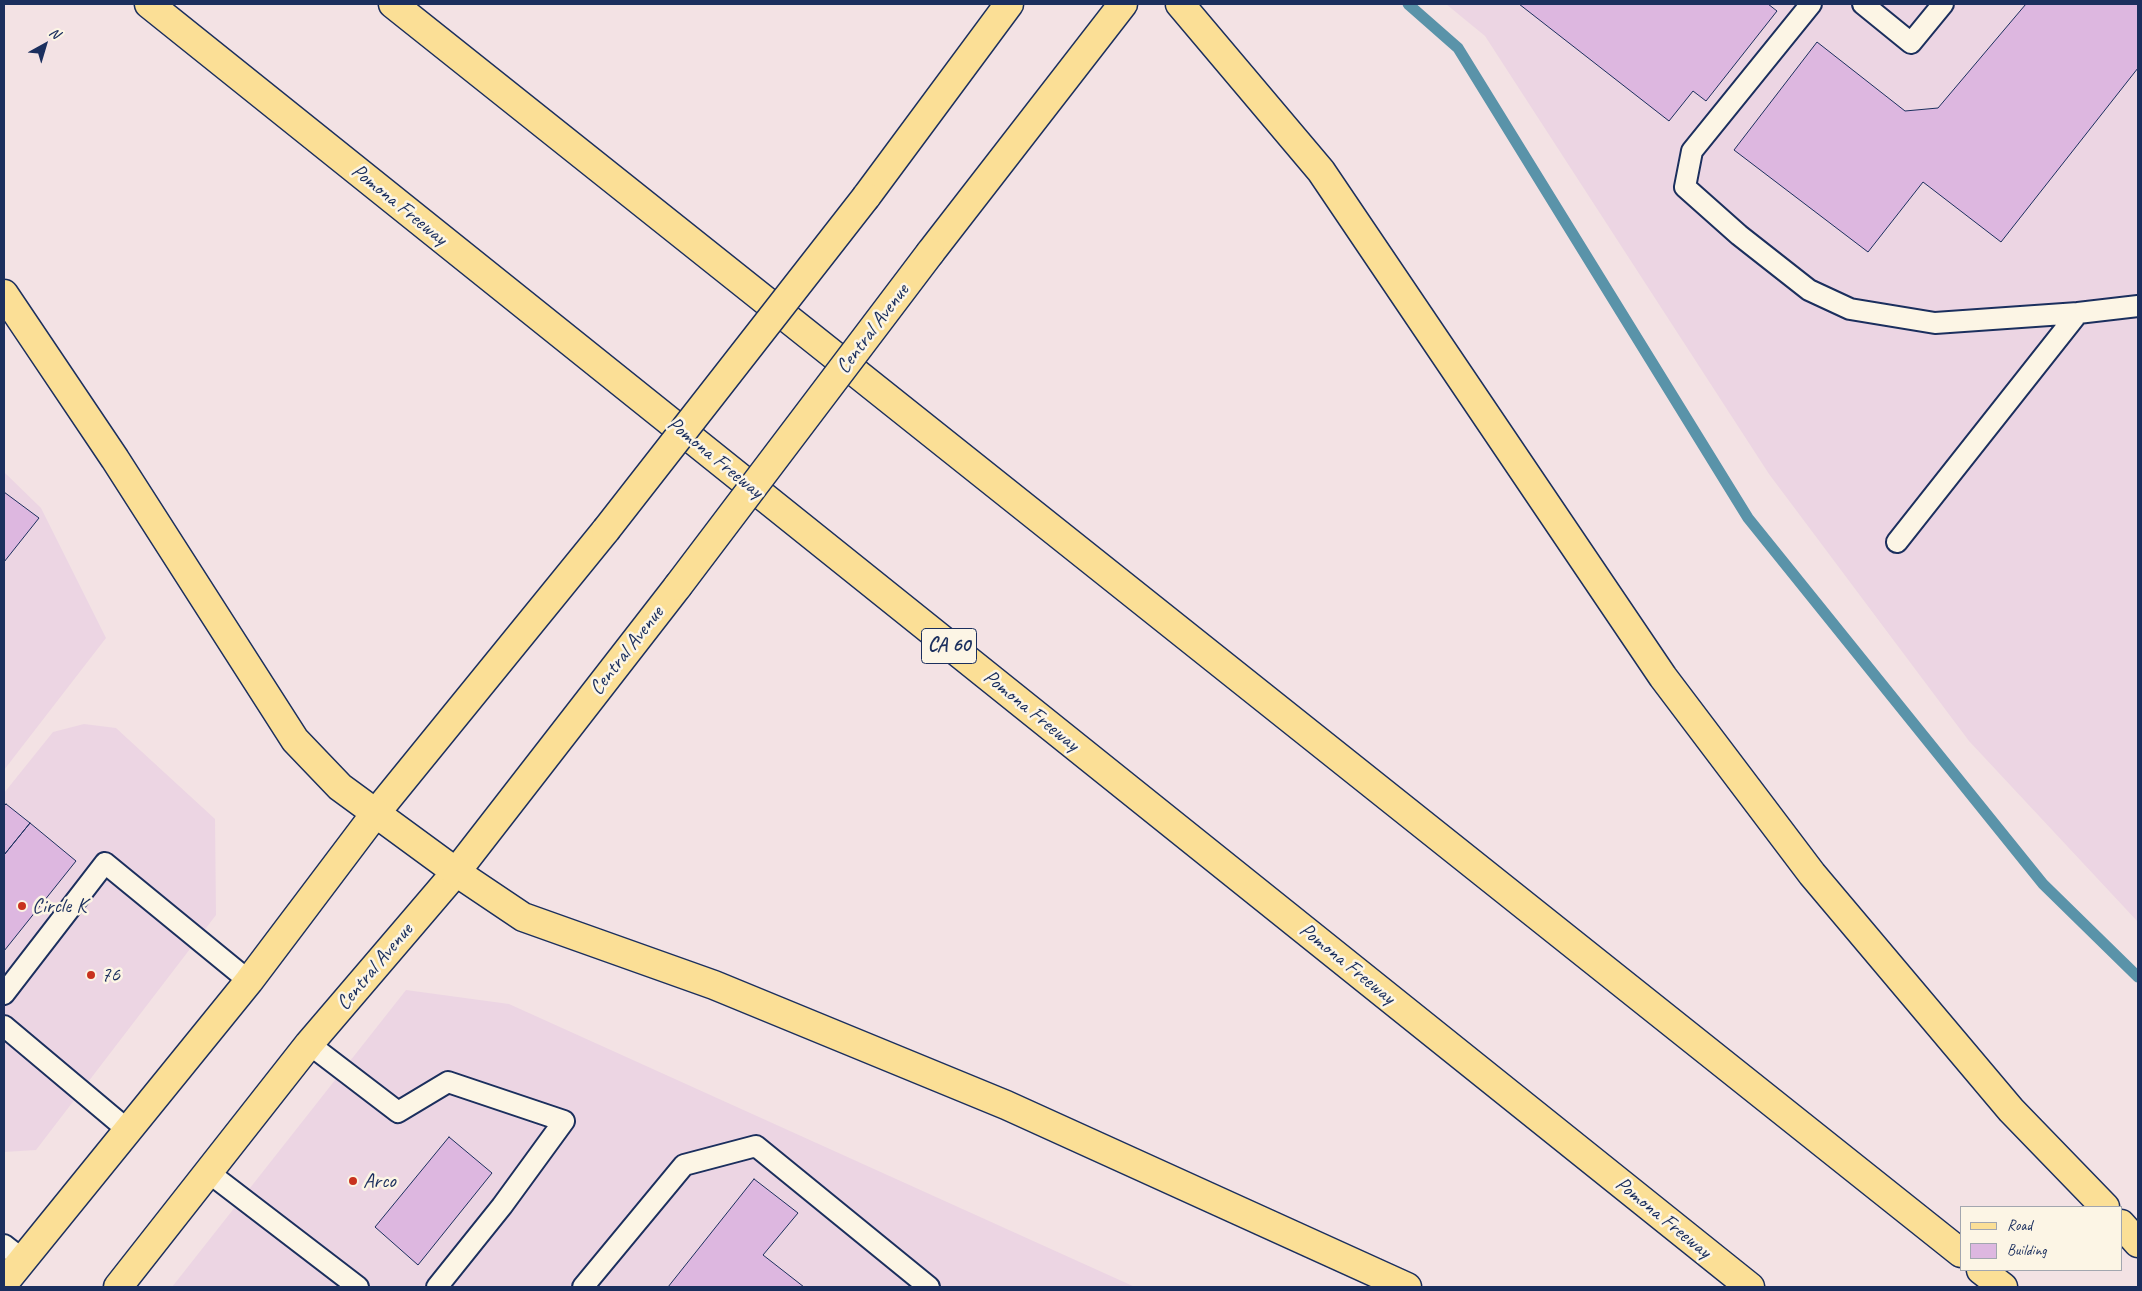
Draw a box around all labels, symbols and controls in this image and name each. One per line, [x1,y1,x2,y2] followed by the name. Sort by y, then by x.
[20,20,70,70] north arrow
[46,24,63,42] text: N
[346,159,452,251] street label: Pomona Freeway
[831,279,915,379] street label: Central Avenue
[662,412,768,504] street label: Pomona Freeway
[584,601,670,701] street label: Central Avenue
[922,628,976,664] road number: CA 60
[978,665,1084,757] street label: Pomona Freeway
[32,893,87,919] place label: Circle K
[16,900,28,912] marker: Circle K
[331,918,419,1016] street label: Central Avenue
[1294,918,1400,1010] street label: Pomona Freeway
[101,962,120,988] place label: 76
[85,969,97,981] marker: 76
[363,1168,396,1194] place label: Arco
[1610,1172,1716,1264] street label: Pomona Freeway
[347,1175,359,1187] marker: Arco
[1960,1206,2122,1271] legend
[2007,1216,2032,1235] text: Road
[2007,1241,2046,1260] text: Building

